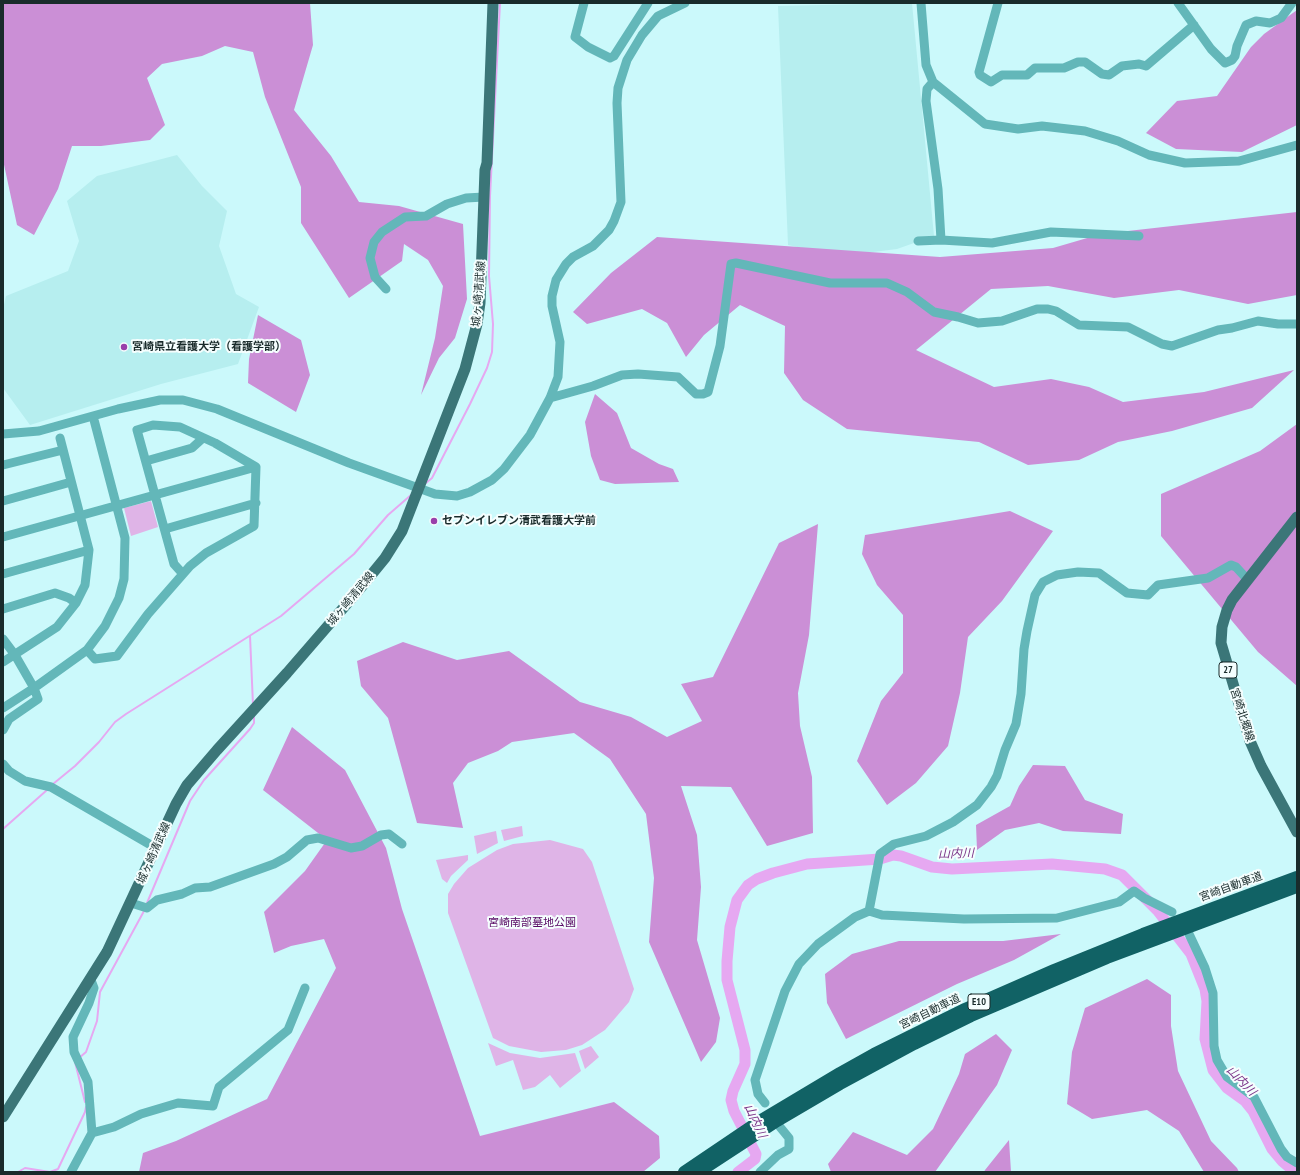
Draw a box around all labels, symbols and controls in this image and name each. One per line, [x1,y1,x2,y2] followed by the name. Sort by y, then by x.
[470,261,488,327] street label: 城ヶ崎清武線
[132,340,286,354] place label: 宮崎県立看護大学（看護学部）
[119,342,129,352] marker: 宮崎県立看護大学（看護学部）
[442,514,596,528] place label: セブンイレブン清武看護大学前
[429,516,439,526] marker: セブンイレブン清武看護大学前
[325,569,377,629] street label: 城ヶ崎清武線
[1219,662,1237,678] road number: 27
[1227,687,1257,743] street label: 宮崎北郷線
[135,820,173,886] street label: 城ヶ崎清武線
[938,846,974,862] water label: 山内川
[1198,870,1264,904] street label: 宮崎自動車道
[488,916,576,930] park label: 宮崎南部墓地公園
[897,992,963,1032] street label: 宮崎自動車道
[968,994,990,1010] road number: E10
[1223,1063,1259,1099] water label: 山内川
[741,1102,769,1140] water label: 山内川

